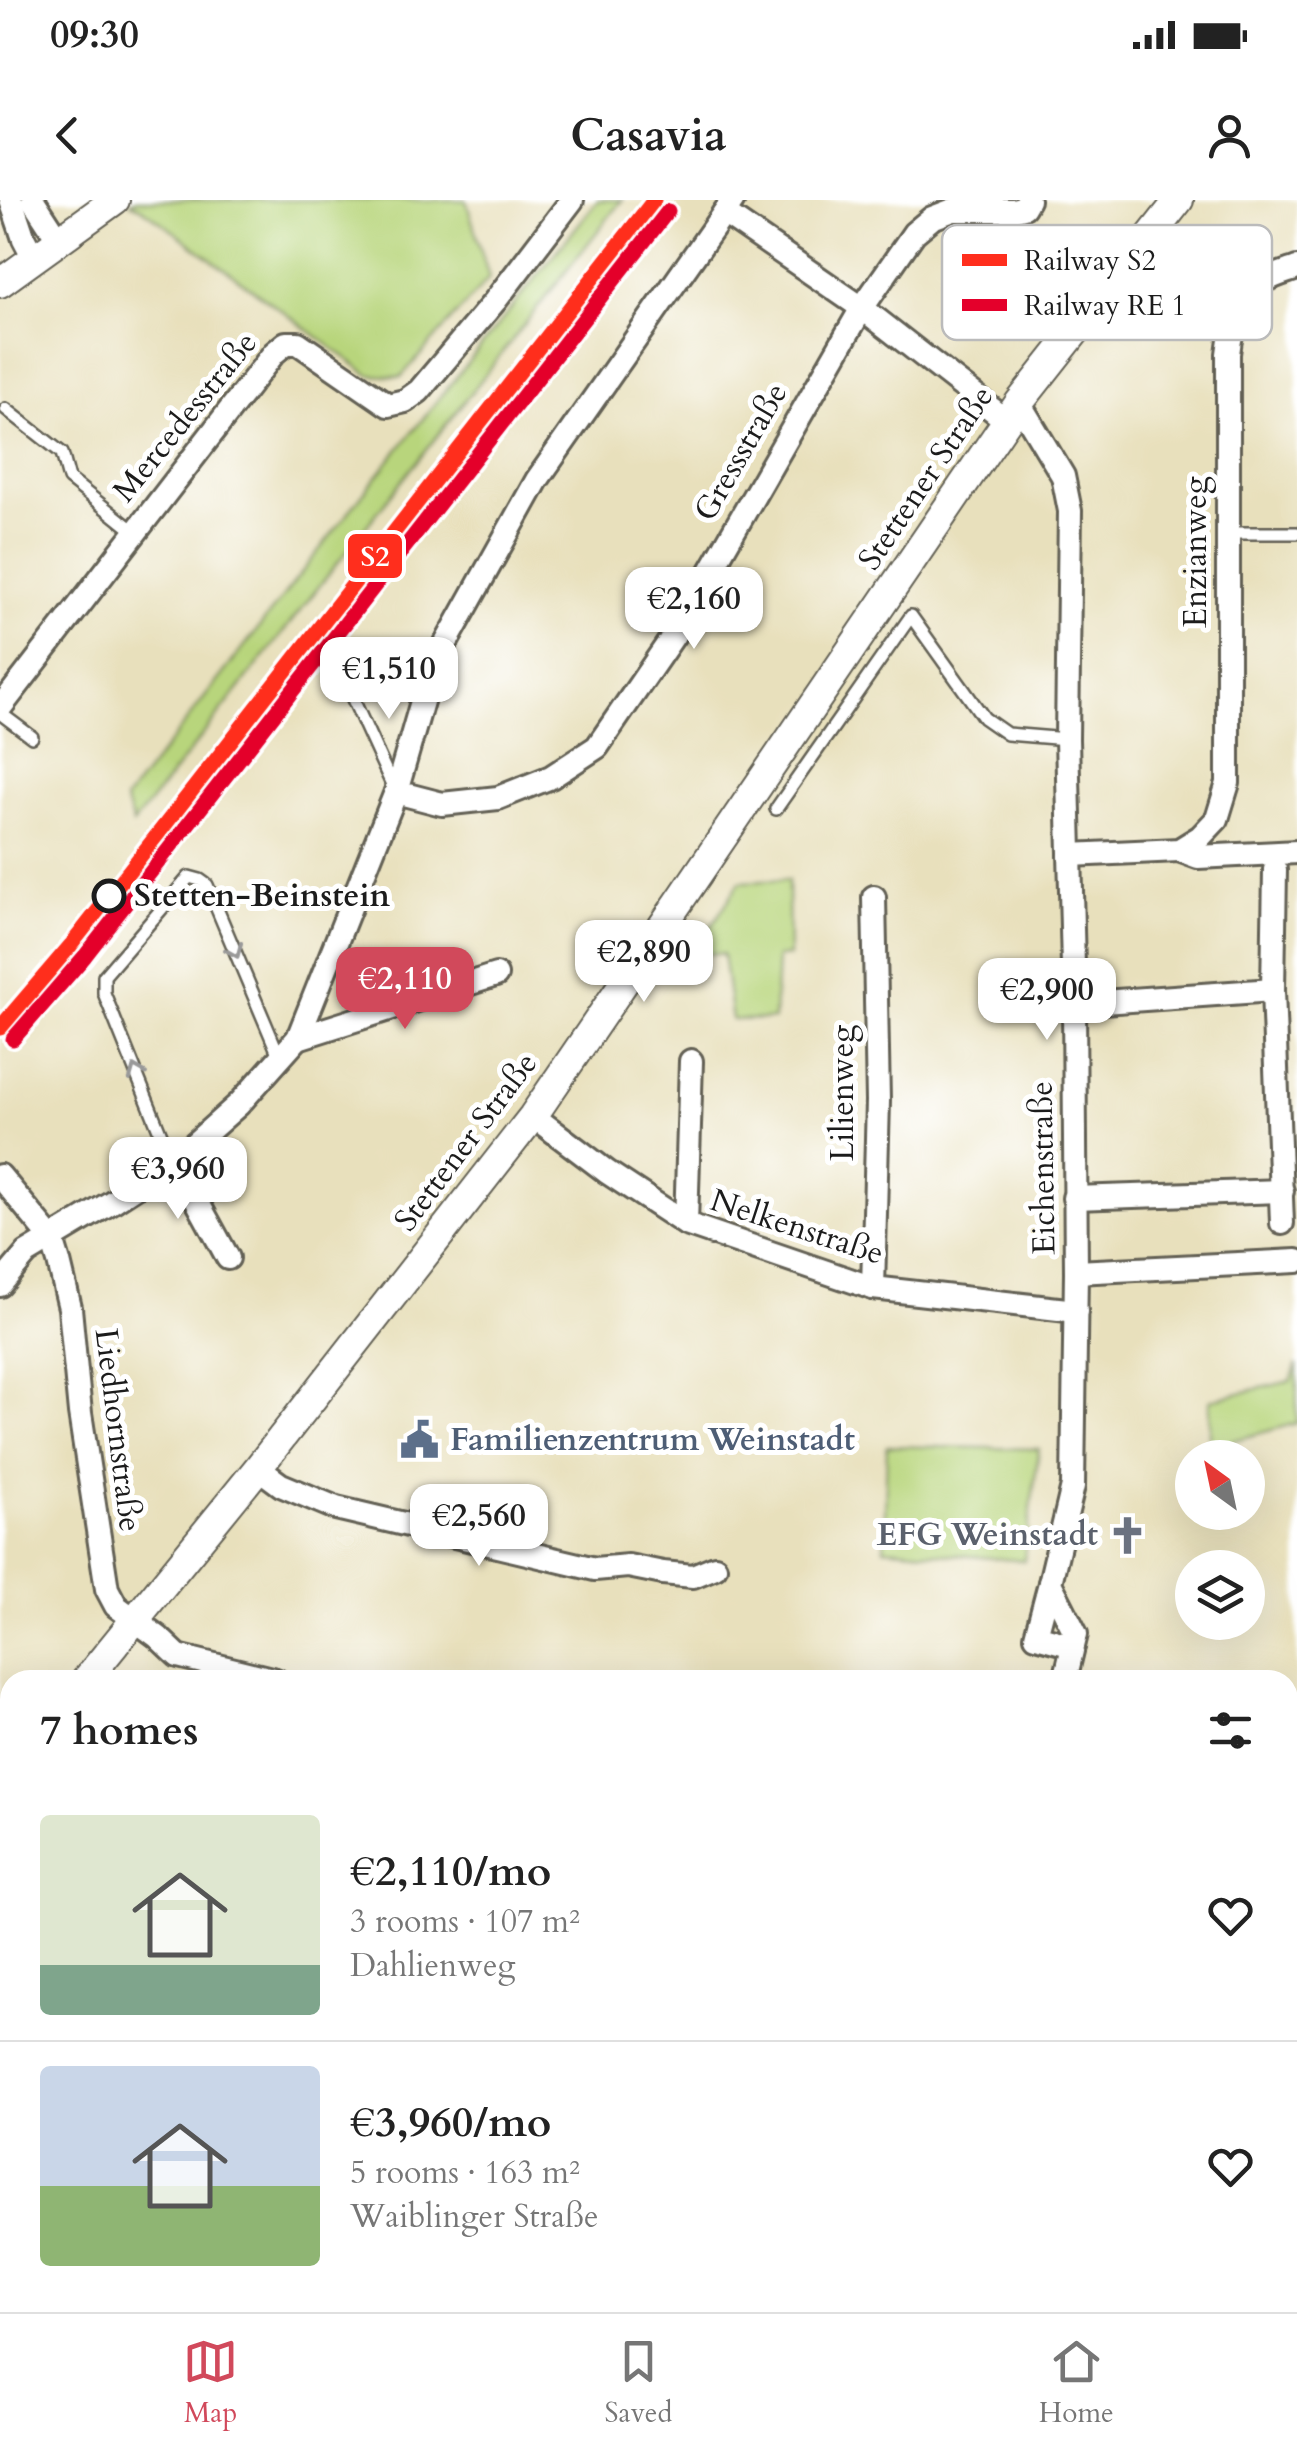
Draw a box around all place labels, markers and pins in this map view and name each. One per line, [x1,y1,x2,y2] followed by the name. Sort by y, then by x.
[613,567,775,652] pin: €2,160
[308,637,470,722] pin: €1,510
[134,874,391,918] place label: Stetten-Beinstein
[93,880,125,912] marker: Stetten-Beinstein
[563,920,725,1005] pin: €2,890
[324,947,486,1032] pin: €2,110
[966,958,1128,1043] pin: €2,900
[97,1137,259,1222] pin: €3,960
[450,1418,855,1462] place label: Familienzentrum Weinstadt
[399,1419,441,1461] public building icon: Familienzentrum Weinstadt
[398,1484,560,1569] pin: €2,560
[877,1513,1098,1557] place label: EFG Weinstadt
[1107,1514,1149,1556] church icon: EFG Weinstadt

